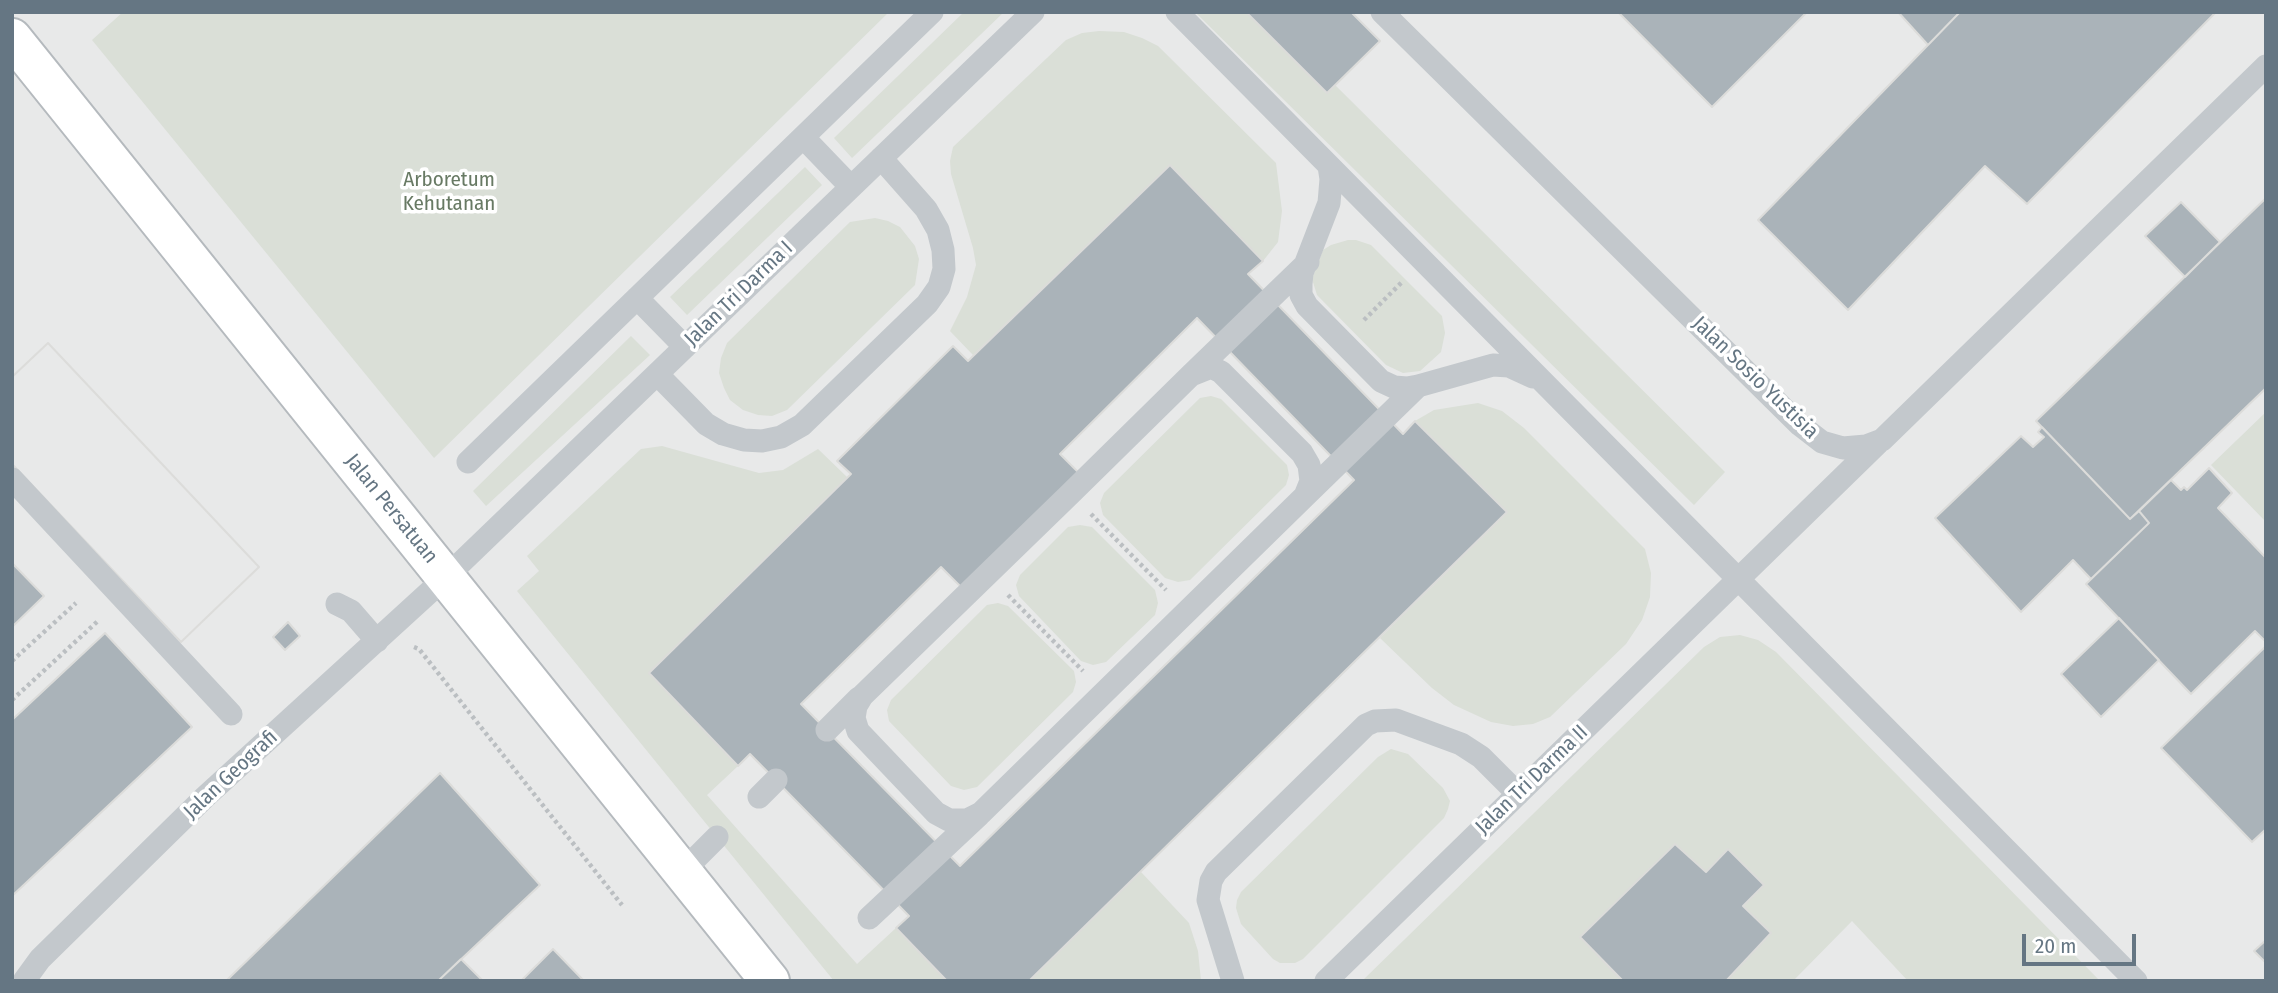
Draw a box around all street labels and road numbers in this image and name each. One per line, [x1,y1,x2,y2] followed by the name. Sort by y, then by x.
[680,236,798,352] street label: Jalan Tri Darma I
[1687,312,1823,444] street label: Jalan Sosio Yustisia
[339,449,443,569] street label: Jalan Persatuan
[1471,720,1593,840] street label: Jalan Tri Darma II
[179,725,283,825] street label: Jalan Geografi

